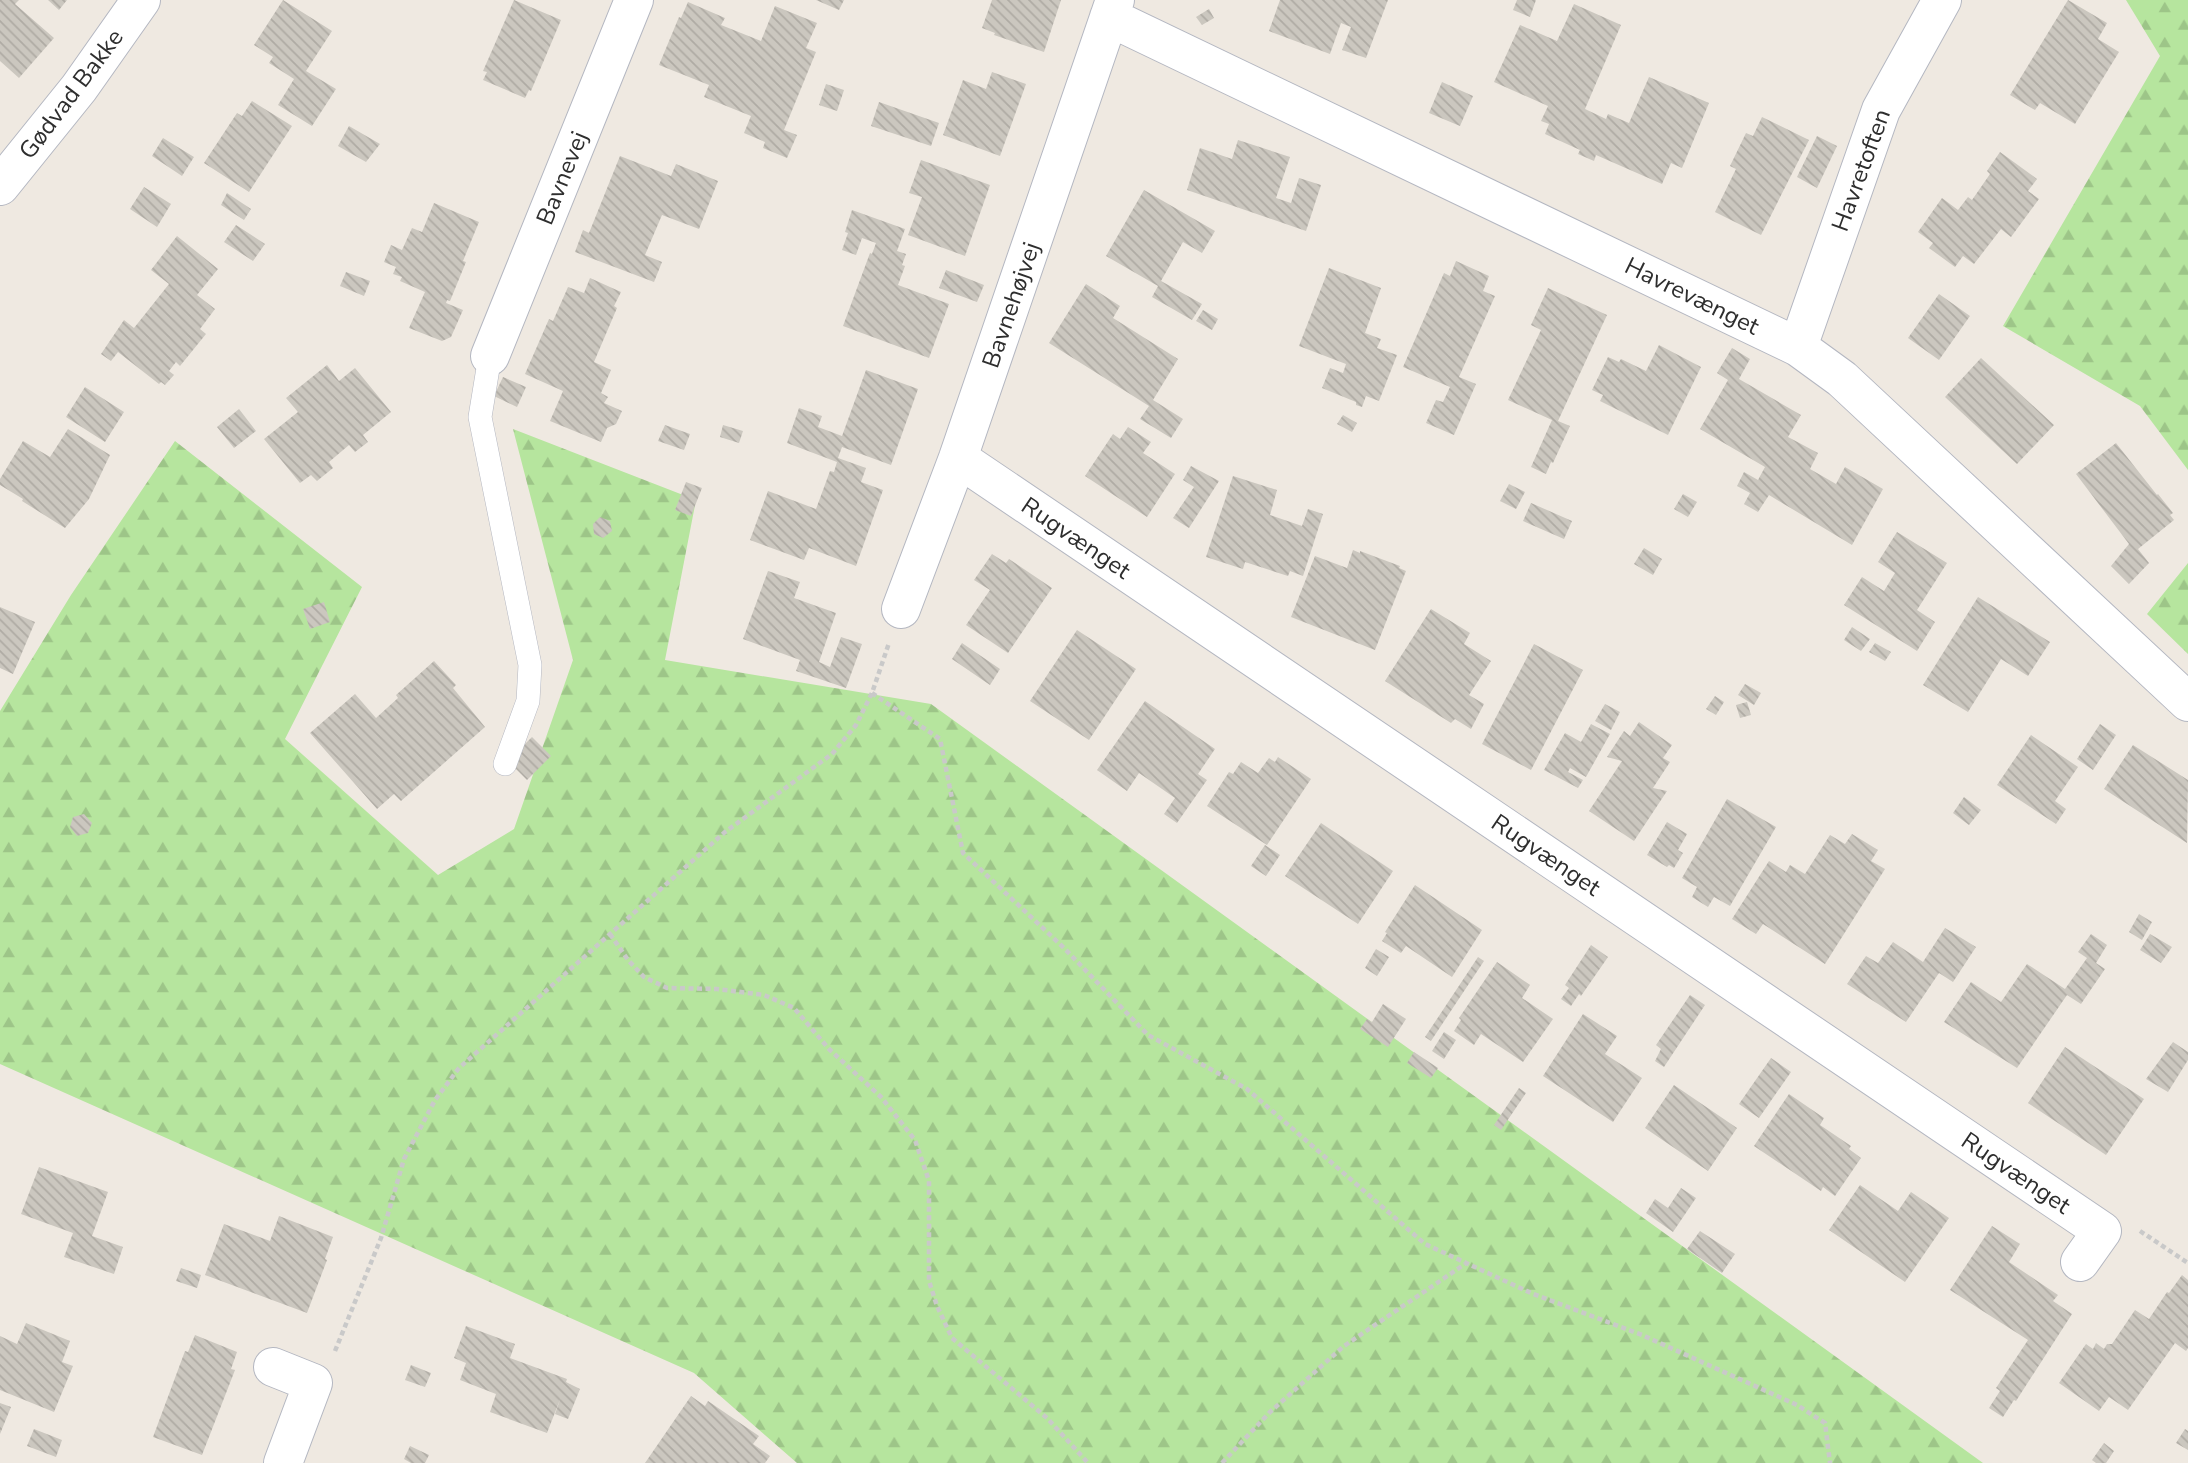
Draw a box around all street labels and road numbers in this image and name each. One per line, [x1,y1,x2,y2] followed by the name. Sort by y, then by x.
[12,22,130,166] street label: Gødvad Bakke
[1824,104,1898,236] street label: Havretoften
[529,127,595,229] street label: Bavnevej
[975,238,1047,372] street label: Bavnehøjvej
[1619,250,1765,343] street label: Havrevænget
[1015,490,1137,587] street label: Rugvænget
[1485,807,1607,904] street label: Rugvænget
[1955,1125,2077,1222] street label: Rugvænget

